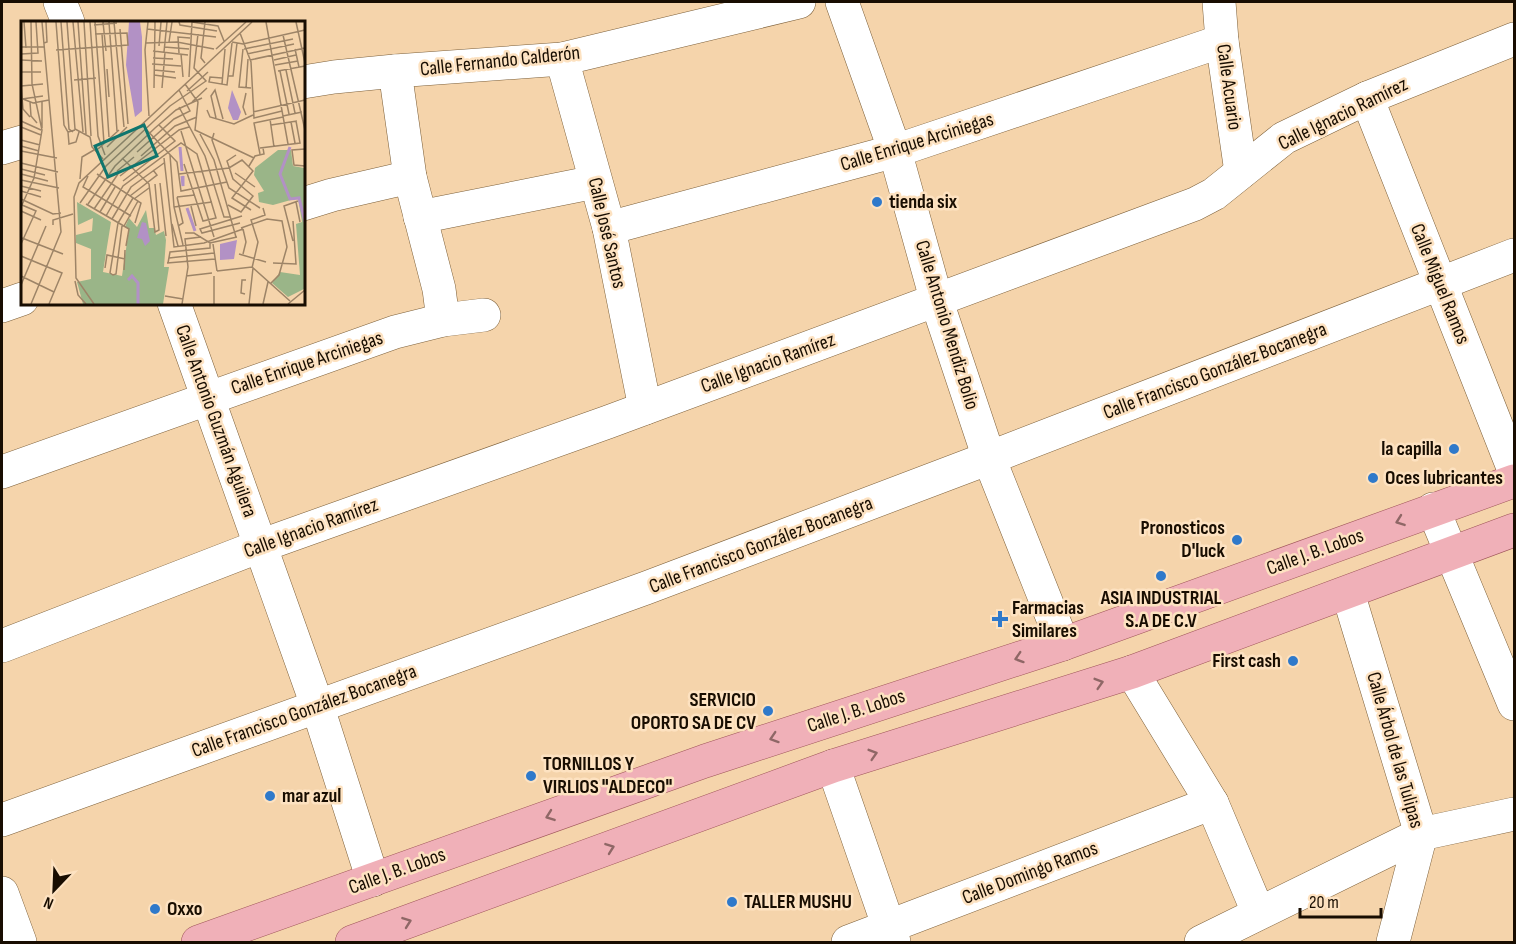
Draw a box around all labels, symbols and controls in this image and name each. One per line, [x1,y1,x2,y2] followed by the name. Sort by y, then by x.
[21,21,304,304] inset map
[419,41,581,81] street label: Calle Fernando Calderón
[1211,43,1247,131] street label: Calle Acuario
[1274,72,1412,156] street label: Calle Ignacio Ramírez
[838,107,996,177] street label: Calle Enrique Arciniegas
[583,175,631,291] street label: Calle José Santos
[889,190,958,214] place label: tienda six
[870,195,884,209] marker: tienda six
[1405,220,1475,348] street label: Calle Miguel Ramos
[910,238,984,412] street label: Calle Antonio Mendiz Bolio
[1100,317,1330,425] street label: Calle Francisco González Bocanegra
[170,322,262,520] street label: Calle Antonio Guzmán Aguilera
[228,326,386,400] street label: Calle Enrique Arciniegas
[698,328,838,398] street label: Calle Ignacio Ramírez
[1381,437,1442,461] place label: la capilla
[1447,442,1461,456] marker: la capilla
[1385,466,1503,490] place label: Oces lubricantes
[1366,471,1380,485] marker: Oces lubricantes
[646,491,876,599] street label: Calle Francisco González Bocanegra
[241,493,381,563] street label: Calle Ignacio Ramírez
[1395,514,1406,527] one-way arrow
[1141,516,1226,563] place label: Pronosticos D'luck
[1263,523,1367,581] street label: Calle J. B. Lobos
[1230,533,1244,547] marker: Pronosticos D'luck
[1154,569,1168,583] marker: ASIA INDUSTRIAL S.A DE C.V
[1100,586,1222,633] place label: ASIA INDUSTRIAL S.A DE C.V
[1012,596,1084,643] place label: Farmacias Similares
[993,612,1007,626] marker: Farmacias Similares
[1212,649,1281,673] place label: First cash
[1014,651,1025,664] one-way arrow
[1286,654,1300,668] marker: First cash
[188,659,420,763] street label: Calle Francisco González Bocanegra
[1361,669,1429,831] street label: Calle Árbol de las Tulipas
[1093,678,1104,690] one-way arrow
[804,684,908,738] street label: Calle J. B. Lobos
[631,688,756,735] place label: SERVICIO OPORTO SA DE CV
[761,704,775,718] marker: SERVICIO OPORTO SA DE CV
[769,731,780,743] one-way arrow
[867,749,878,761] one-way arrow
[543,752,672,799] place label: TORNILLOS Y VIRLIOS "ALDECO"
[524,769,538,783] marker: TORNILLOS Y VIRLIOS "ALDECO"
[282,784,341,808] place label: mar azul
[263,789,277,803] marker: mar azul
[545,809,556,822] one-way arrow
[959,836,1101,910] street label: Calle Domingo Ramos
[345,842,449,900] street label: Calle J. B. Lobos
[604,843,615,856] one-way arrow
[24,860,84,920] north arrow
[1300,881,1381,919] scale bar
[744,890,852,914] place label: TALLER MUSHU
[41,892,56,913] text: N
[1309,892,1339,913] text: 20 m
[725,895,739,909] marker: TALLER MUSHU
[167,897,203,921] place label: Oxxo
[148,902,162,916] marker: Oxxo
[401,917,412,930] one-way arrow

